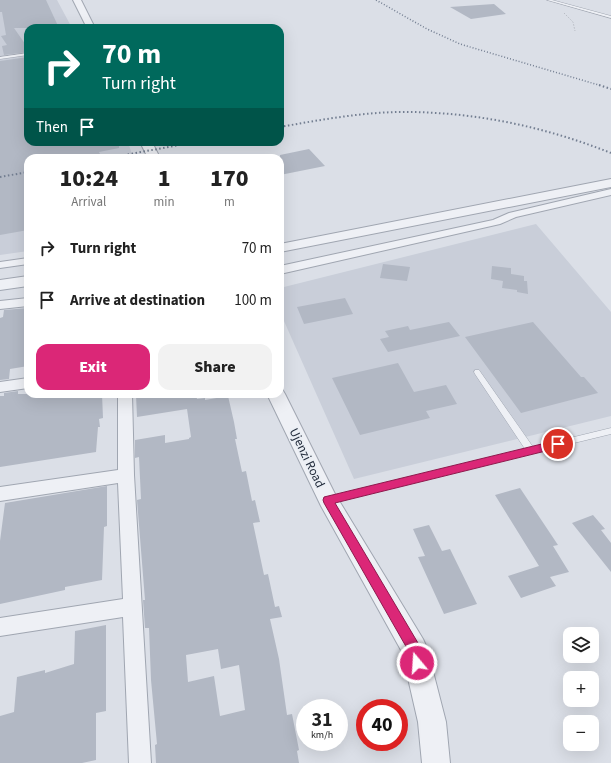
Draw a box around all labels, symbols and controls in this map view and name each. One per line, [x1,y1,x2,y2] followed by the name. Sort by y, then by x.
[102,34,161,74] text: 70 m
[36,40,88,92] icon: right
[102,71,176,96] text: Turn right
[76,116,98,138] icon: arrive
[36,117,68,138] text: Then
[59,161,118,196] text: 10:24
[158,161,171,196] text: 1
[210,161,249,196] text: 170
[71,193,106,211] text: Arrival
[154,193,175,211] text: min
[224,193,235,211] text: m
[36,237,58,259] icon: right
[70,238,136,259] text: Turn right
[242,238,272,259] text: 70 m
[36,289,58,311] icon: arrive
[70,290,205,311] text: Arrive at destination
[234,290,272,311] text: 100 m
[36,344,150,390] button: Exit
[158,344,272,390] button: Share
[285,425,329,491] street label: Ujenzi Road
[541,427,575,461] pin
[547,433,569,455] icon: arrive
[563,627,599,751] map controls
[563,627,599,663] button: layers
[396,642,438,684] position arrow
[563,671,599,707] button: +
[356,699,408,751] speed limit sign: 40
[311,706,333,734] text: 31
[563,715,599,751] button: −
[311,728,333,742] text: km/h

